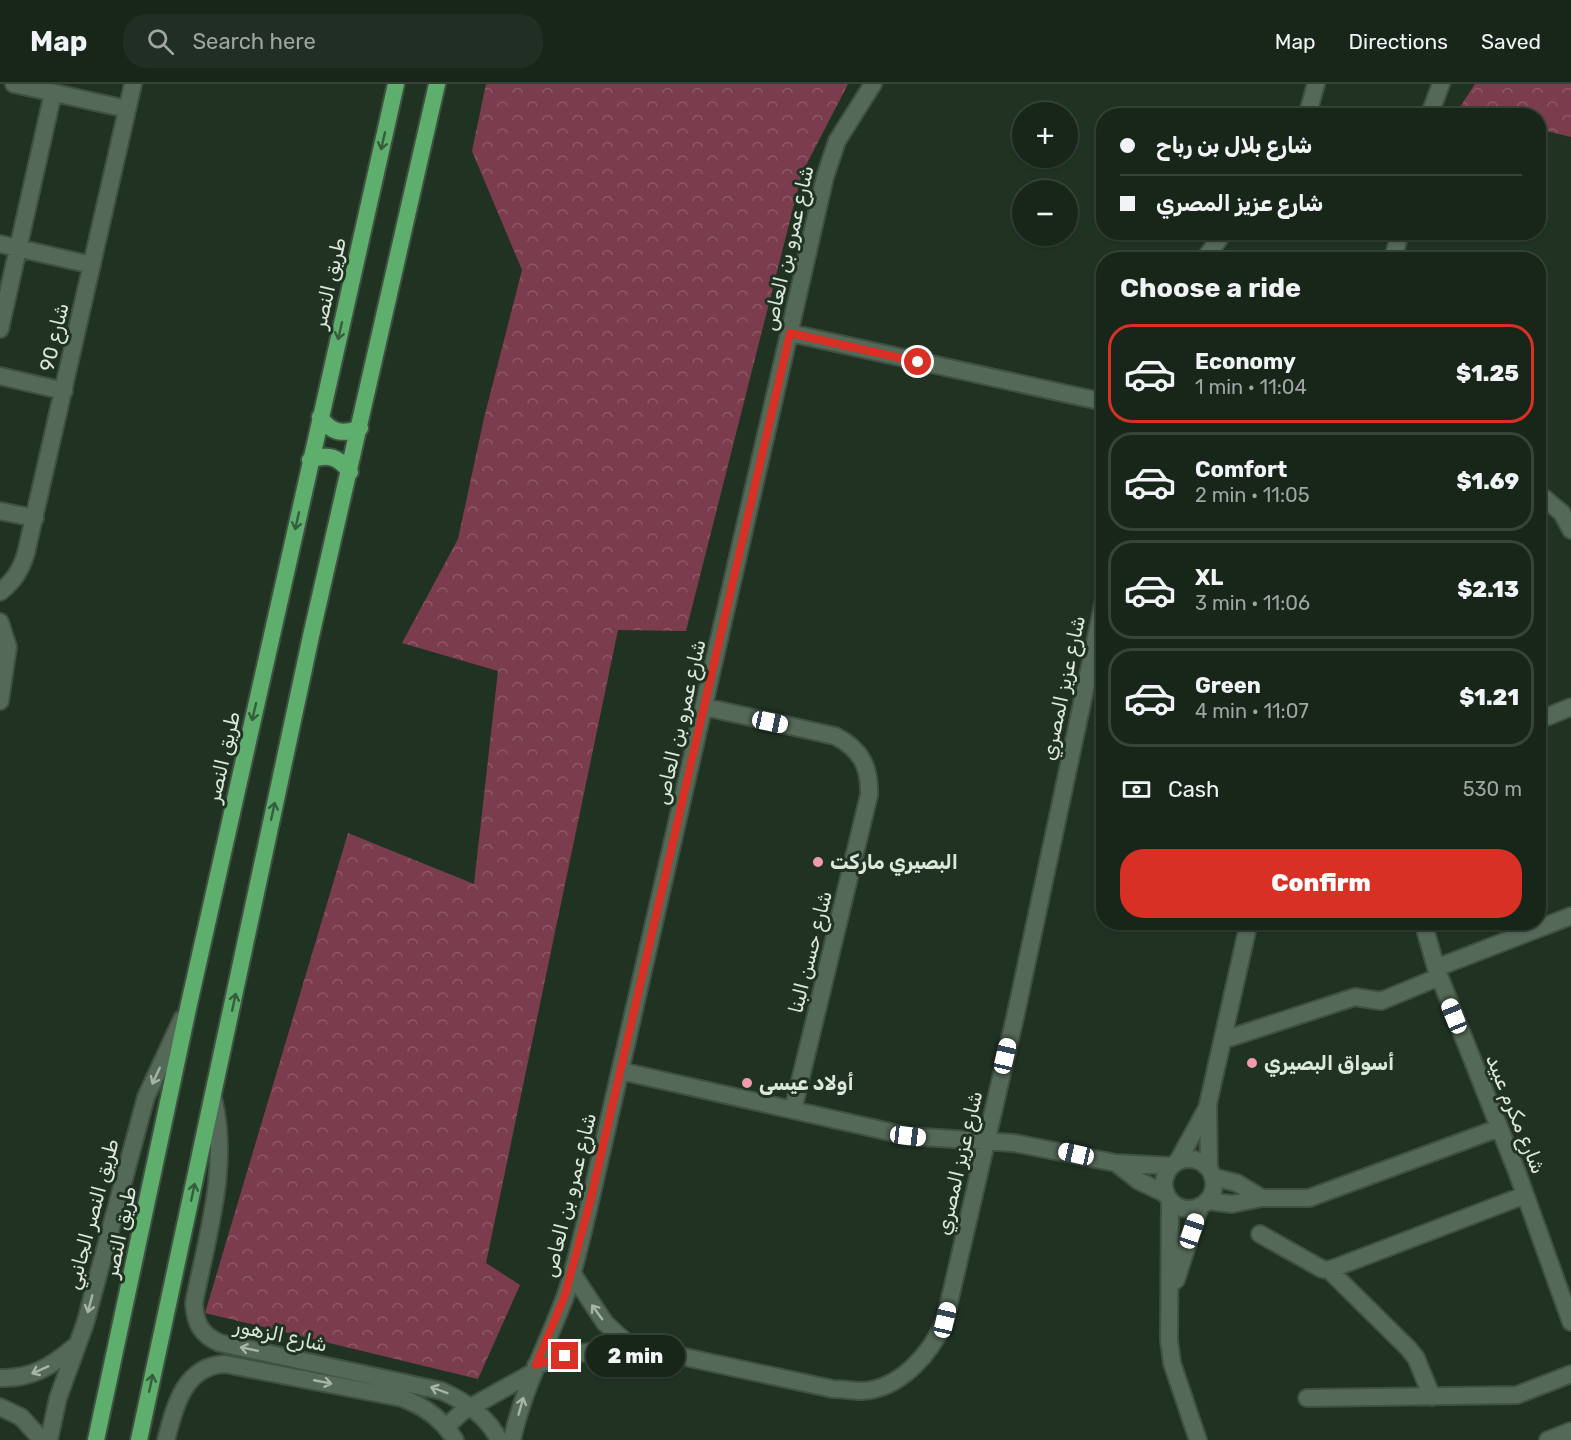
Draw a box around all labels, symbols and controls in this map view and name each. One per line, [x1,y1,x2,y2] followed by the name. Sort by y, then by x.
[123,14,543,68] search box
[30,25,87,58] text: Map
[144,25,177,58] icon: search
[192,28,316,55] text: Search here
[1275,29,1316,54] text: Map
[1349,29,1448,54] text: Directions
[1481,29,1541,54] text: Saved
[1012,102,1078,246] map controls
[1012,102,1078,168] button: +
[377,131,389,150] one-way arrow
[1156,132,1312,159] text: شارع بلال بن رباح
[757,163,821,333] street label: شارع عمرو بن العاص
[1012,180,1078,246] button: −
[1156,190,1323,217] text: شارع عزيز المصري
[307,235,351,332] street label: طريق النصر
[1120,272,1301,304] text: Choose a ride
[35,301,75,374] street label: شارع 90
[334,321,345,340] one-way arrow
[1123,347,1177,401] icon: car
[904,348,931,375] route start
[1195,348,1296,375] text: Economy
[1456,360,1519,387] text: $1.25
[1195,375,1307,399] text: 1 min · 11:04
[1123,455,1177,509] icon: car
[1195,456,1287,483] text: Comfort
[1456,468,1519,495] text: $1.69
[1195,483,1310,507] text: 2 min · 11:05
[290,512,302,531] one-way arrow
[1123,563,1177,617] icon: car
[1195,564,1223,591] text: XL
[1457,576,1519,603] text: $2.13
[1195,591,1310,615] text: 3 min · 11:06
[1036,613,1092,763] street label: شارع عزيز المصري
[649,637,713,807] street label: شارع عمرو بن العاص
[1123,671,1177,725] icon: car
[1195,672,1261,699] text: Green
[1459,684,1519,711] text: $1.21
[1195,699,1309,723] text: 4 min · 11:07
[248,702,260,721] one-way arrow
[201,709,245,806] street label: طريق النصر
[751,709,789,735] car
[1120,773,1153,806] icon: cash
[1168,776,1219,803] text: Cash
[1463,777,1522,801] text: 530 m
[268,802,280,821] one-way arrow
[1120,849,1522,918] button: Confirm
[830,850,958,876] place label: البصيري ماركت
[811,855,825,869] marker: البصيري ماركت
[783,888,839,1016] street label: شارع حسن البنا
[228,992,240,1011] one-way arrow
[1439,996,1469,1036] car
[992,1036,1018,1076] car
[1264,1051,1394,1077] place label: أسواق البصيري
[1479,1051,1551,1178] street label: شارع مكرم عبيد
[1245,1056,1259,1070] marker: أسواق البصيري
[149,1067,161,1085] one-way arrow
[759,1071,854,1095] place label: أولاد عيسى
[740,1076,754,1090] marker: أولاد عيسى
[931,1089,989,1238] street label: شارع عزيز المصري
[537,1110,603,1280] street label: شارع عمرو بن العاص
[889,1125,927,1147] car
[60,1136,124,1292] street label: طريق النصر الجانبي
[1056,1141,1096,1167] car
[188,1183,199,1203] one-way arrow
[99,1184,141,1280] street label: طريق النصر
[1178,1211,1206,1251] car
[84,1294,95,1313] one-way arrow
[932,1300,958,1340] car
[591,1305,603,1321] one-way arrow
[231,1313,330,1359] street label: شارع الزهور
[586,1335,685,1377] callout: 2 min
[551,1342,578,1369] route end
[240,1343,259,1355] one-way arrow
[608,1344,663,1368] text: 2 min
[32,1365,50,1376] one-way arrow
[146,1374,157,1393] one-way arrow
[313,1377,333,1388] one-way arrow
[431,1384,449,1395] one-way arrow
[516,1397,527,1416] one-way arrow

